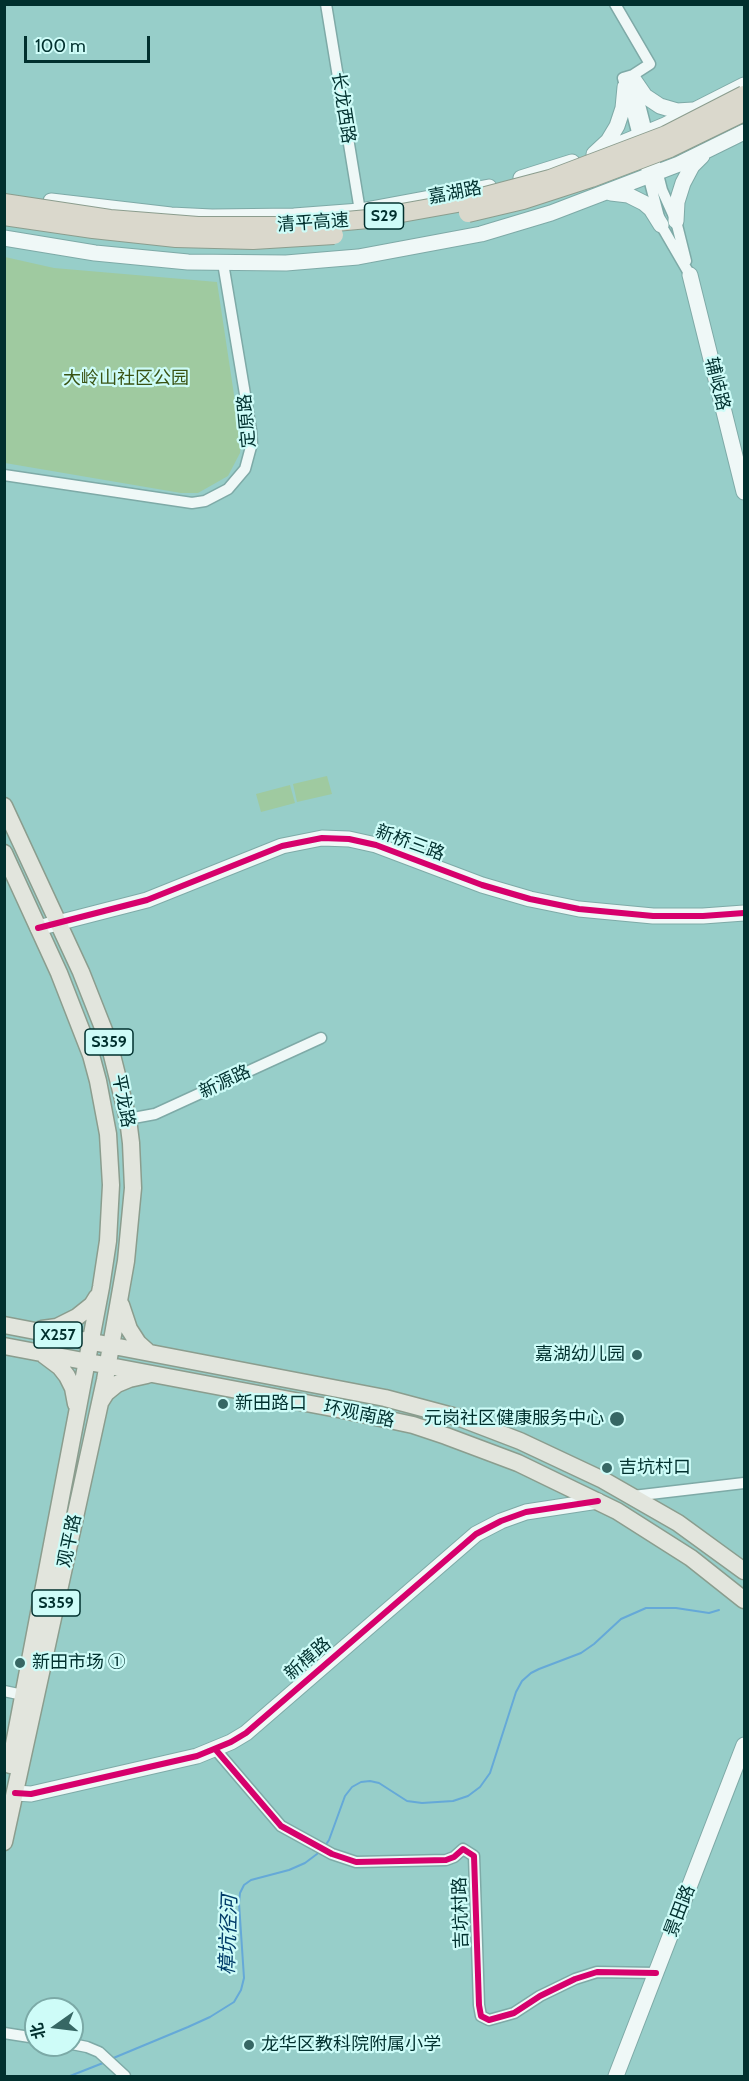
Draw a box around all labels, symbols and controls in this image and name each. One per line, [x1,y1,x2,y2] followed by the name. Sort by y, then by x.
[27,24,153,62] scale bar
[35,35,86,57] text: 100 m
[327,71,359,145] street label: 长龙西路
[426,177,484,209] street label: 嘉湖路
[364,203,404,229] road number: S29
[276,210,350,236] street label: 清平高速
[700,355,734,413] street label: 辅岐路
[63,368,189,390] park label: 大岭山社区公园
[234,393,260,449] street label: 定原路
[372,821,448,865] street label: 新桥三路
[85,1029,133,1055] road number: S359
[196,1061,254,1103] street label: 新源路
[107,1072,139,1130] street label: 平龙路
[34,1322,82,1348] road number: X257
[535,1344,625,1366] place label: 嘉湖幼儿园
[630,1348,644,1362] marker: 嘉湖幼儿园
[235,1393,307,1415] place label: 新田路口
[322,1396,396,1432] street label: 环观南路
[216,1397,230,1411] marker: 新田路口
[424,1408,604,1430] place label: 元岗社区健康服务中心
[608,1410,626,1428] marker: 元岗社区健康服务中心
[619,1457,691,1479] place label: 吉坑村口
[600,1461,614,1475] marker: 吉坑村口
[54,1512,86,1570] street label: 观平路
[32,1590,80,1616] road number: S359
[281,1633,335,1685] street label: 新樟路
[32,1652,126,1674] place label: 新田市场 ①
[13,1656,27,1670] marker: 新田市场 ①
[449,1877,473,1949] street label: 吉坑村路
[660,1882,700,1940] street label: 景田路
[216,1895,242,1975] water label: 樟坑径河
[24,1997,84,2057] north arrow
[27,2021,49,2041] text: 北
[261,2034,441,2056] place label: 龙华区教科院附属小学
[242,2038,256,2052] marker: 龙华区教科院附属小学

